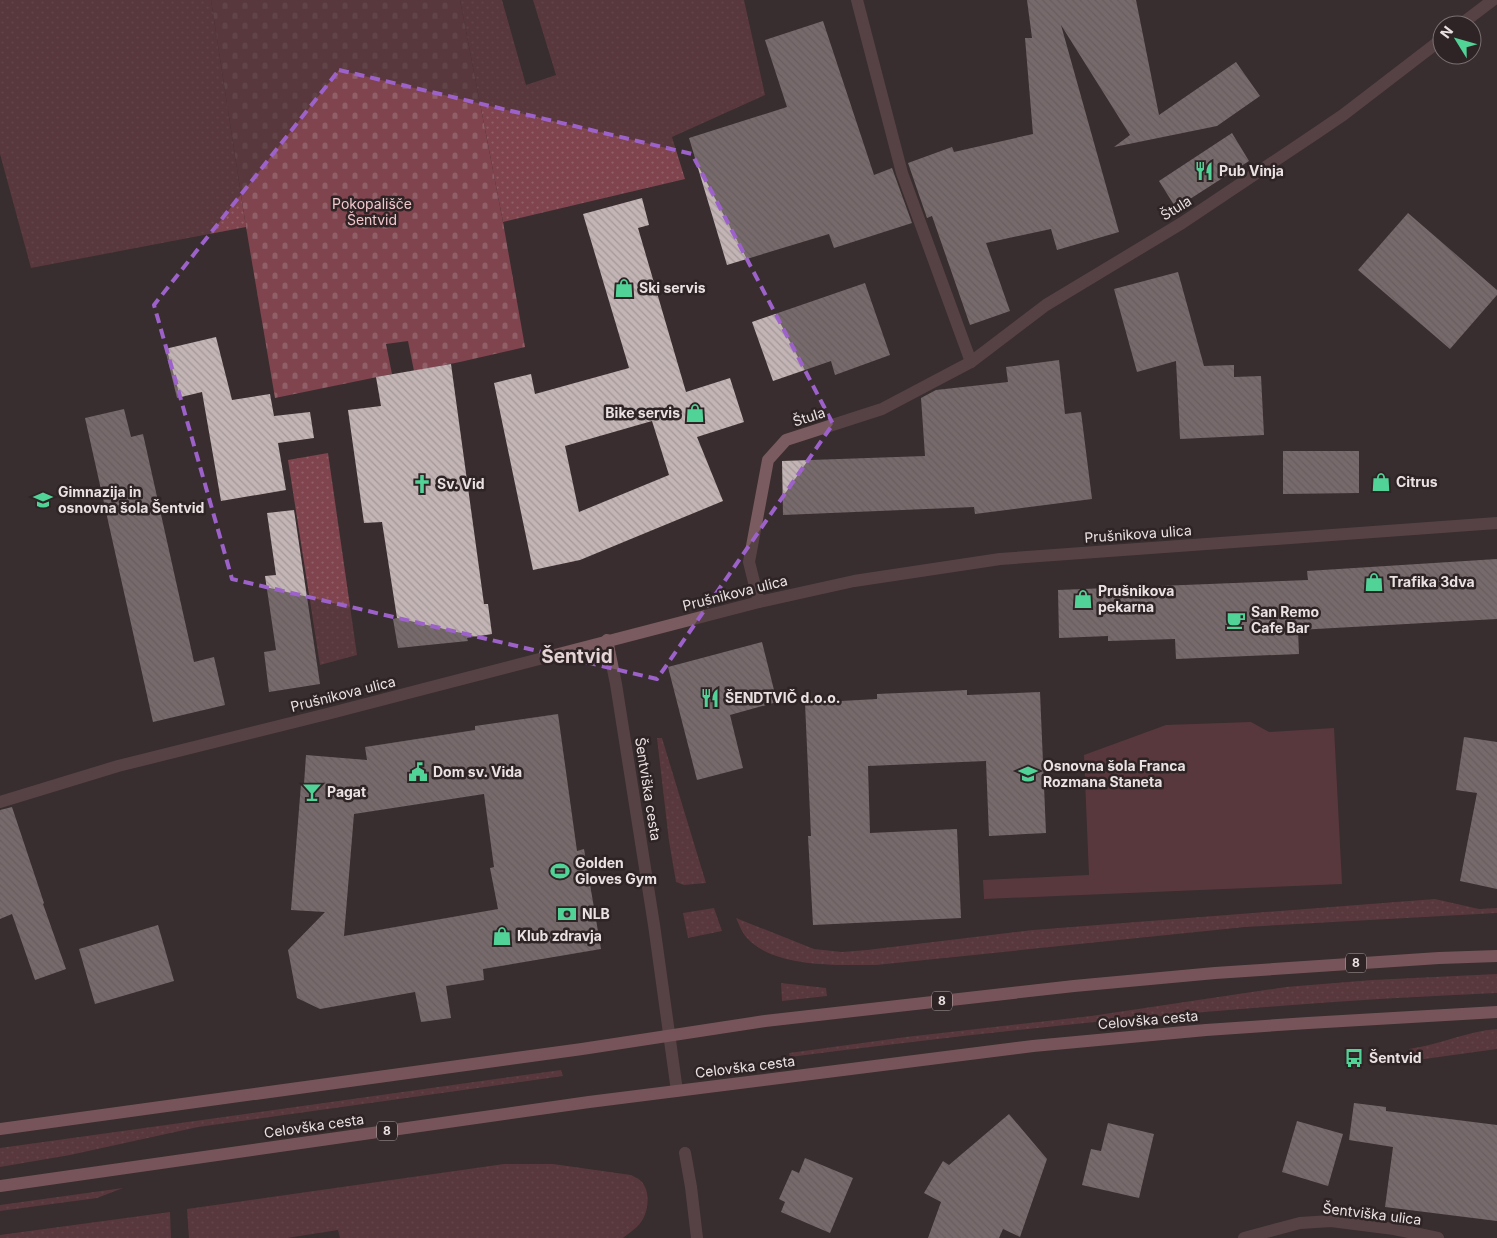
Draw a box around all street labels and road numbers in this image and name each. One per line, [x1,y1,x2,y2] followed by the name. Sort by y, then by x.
[1157,192,1194,224] street label: Štula
[790,403,827,430] street label: Štula
[1084,521,1192,546] street label: Prušnikova ulica
[681,571,789,614] street label: Prušnikova ulica
[289,672,397,715] street label: Prušnikova ulica
[632,736,665,842] street label: Šentviška cesta
[1346,954,1366,972] road number: 8
[932,991,952,1010] road number: 8
[1097,1007,1199,1032] street label: Celovška cesta
[694,1052,796,1081] street label: Celovška cesta
[263,1110,365,1141] street label: Celovška cesta
[377,1122,397,1140] road number: 8
[1322,1199,1422,1228] street label: Šentviška ulica

